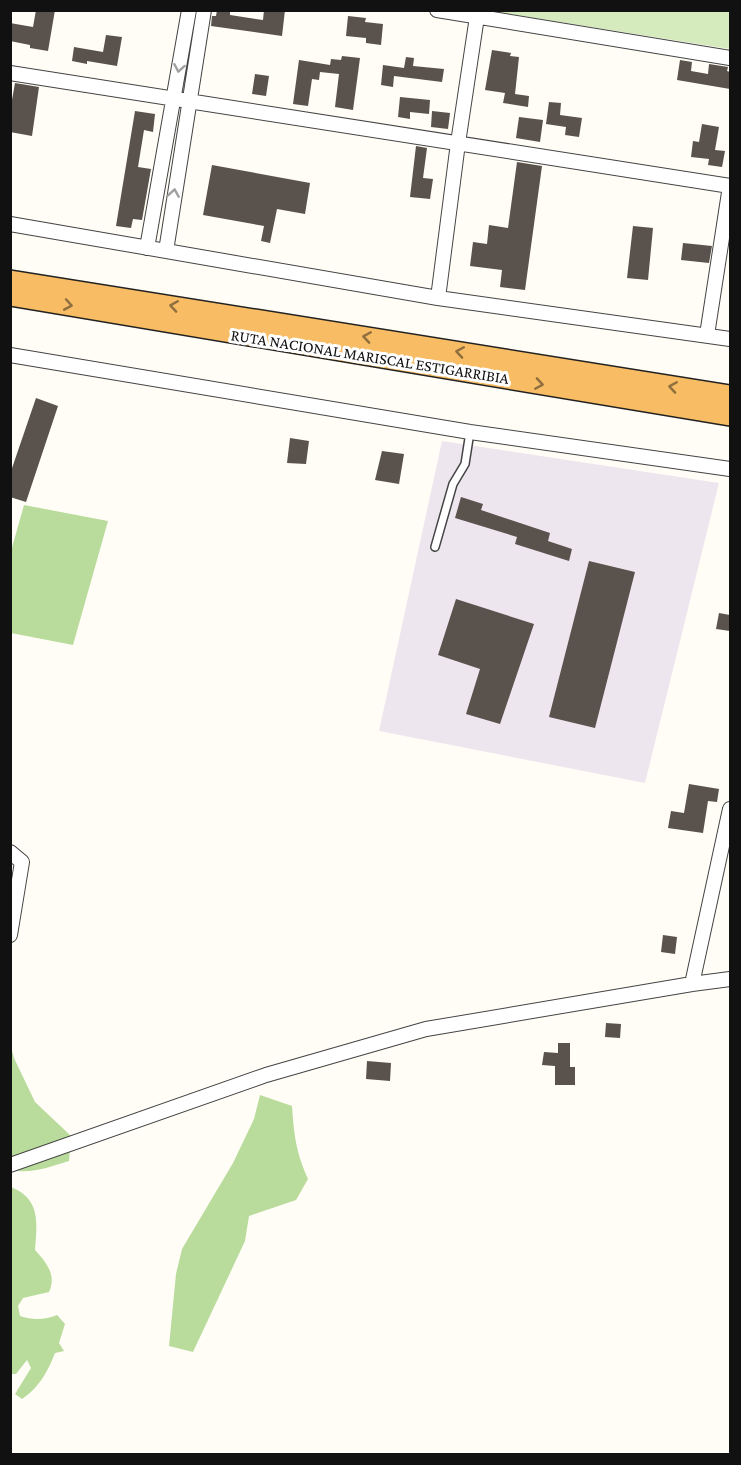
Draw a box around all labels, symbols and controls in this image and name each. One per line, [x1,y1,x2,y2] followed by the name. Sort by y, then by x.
[173,63,186,73] one-way arrow
[167,188,179,197] one-way arrow
[64,299,73,311] one-way arrow
[169,301,179,313] one-way arrow
[230,326,511,387] street label: RUTA NACIONAL MARISCAL ESTIGARRIBIA
[362,331,371,343] one-way arrow
[455,346,464,358] one-way arrow
[534,377,544,390] one-way arrow
[668,381,678,394] one-way arrow

